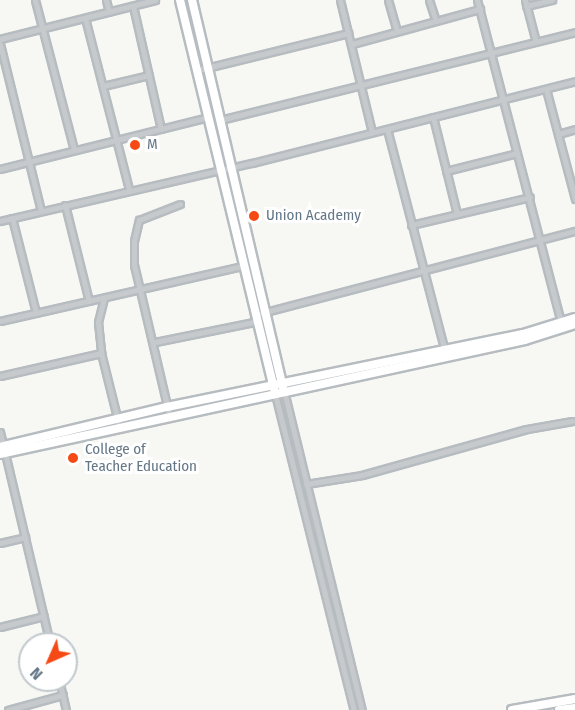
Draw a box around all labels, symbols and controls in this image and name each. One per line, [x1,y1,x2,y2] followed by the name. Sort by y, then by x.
[147,136,158,154] place label: M
[128,138,142,152] marker: M
[266,207,361,225] place label: Union Academy
[247,209,261,223] marker: Union Academy
[85,440,197,475] place label: College of Teacher Education
[66,451,80,465] marker: College of Teacher Education
[18,632,78,692] north arrow
[26,664,46,684] text: N

